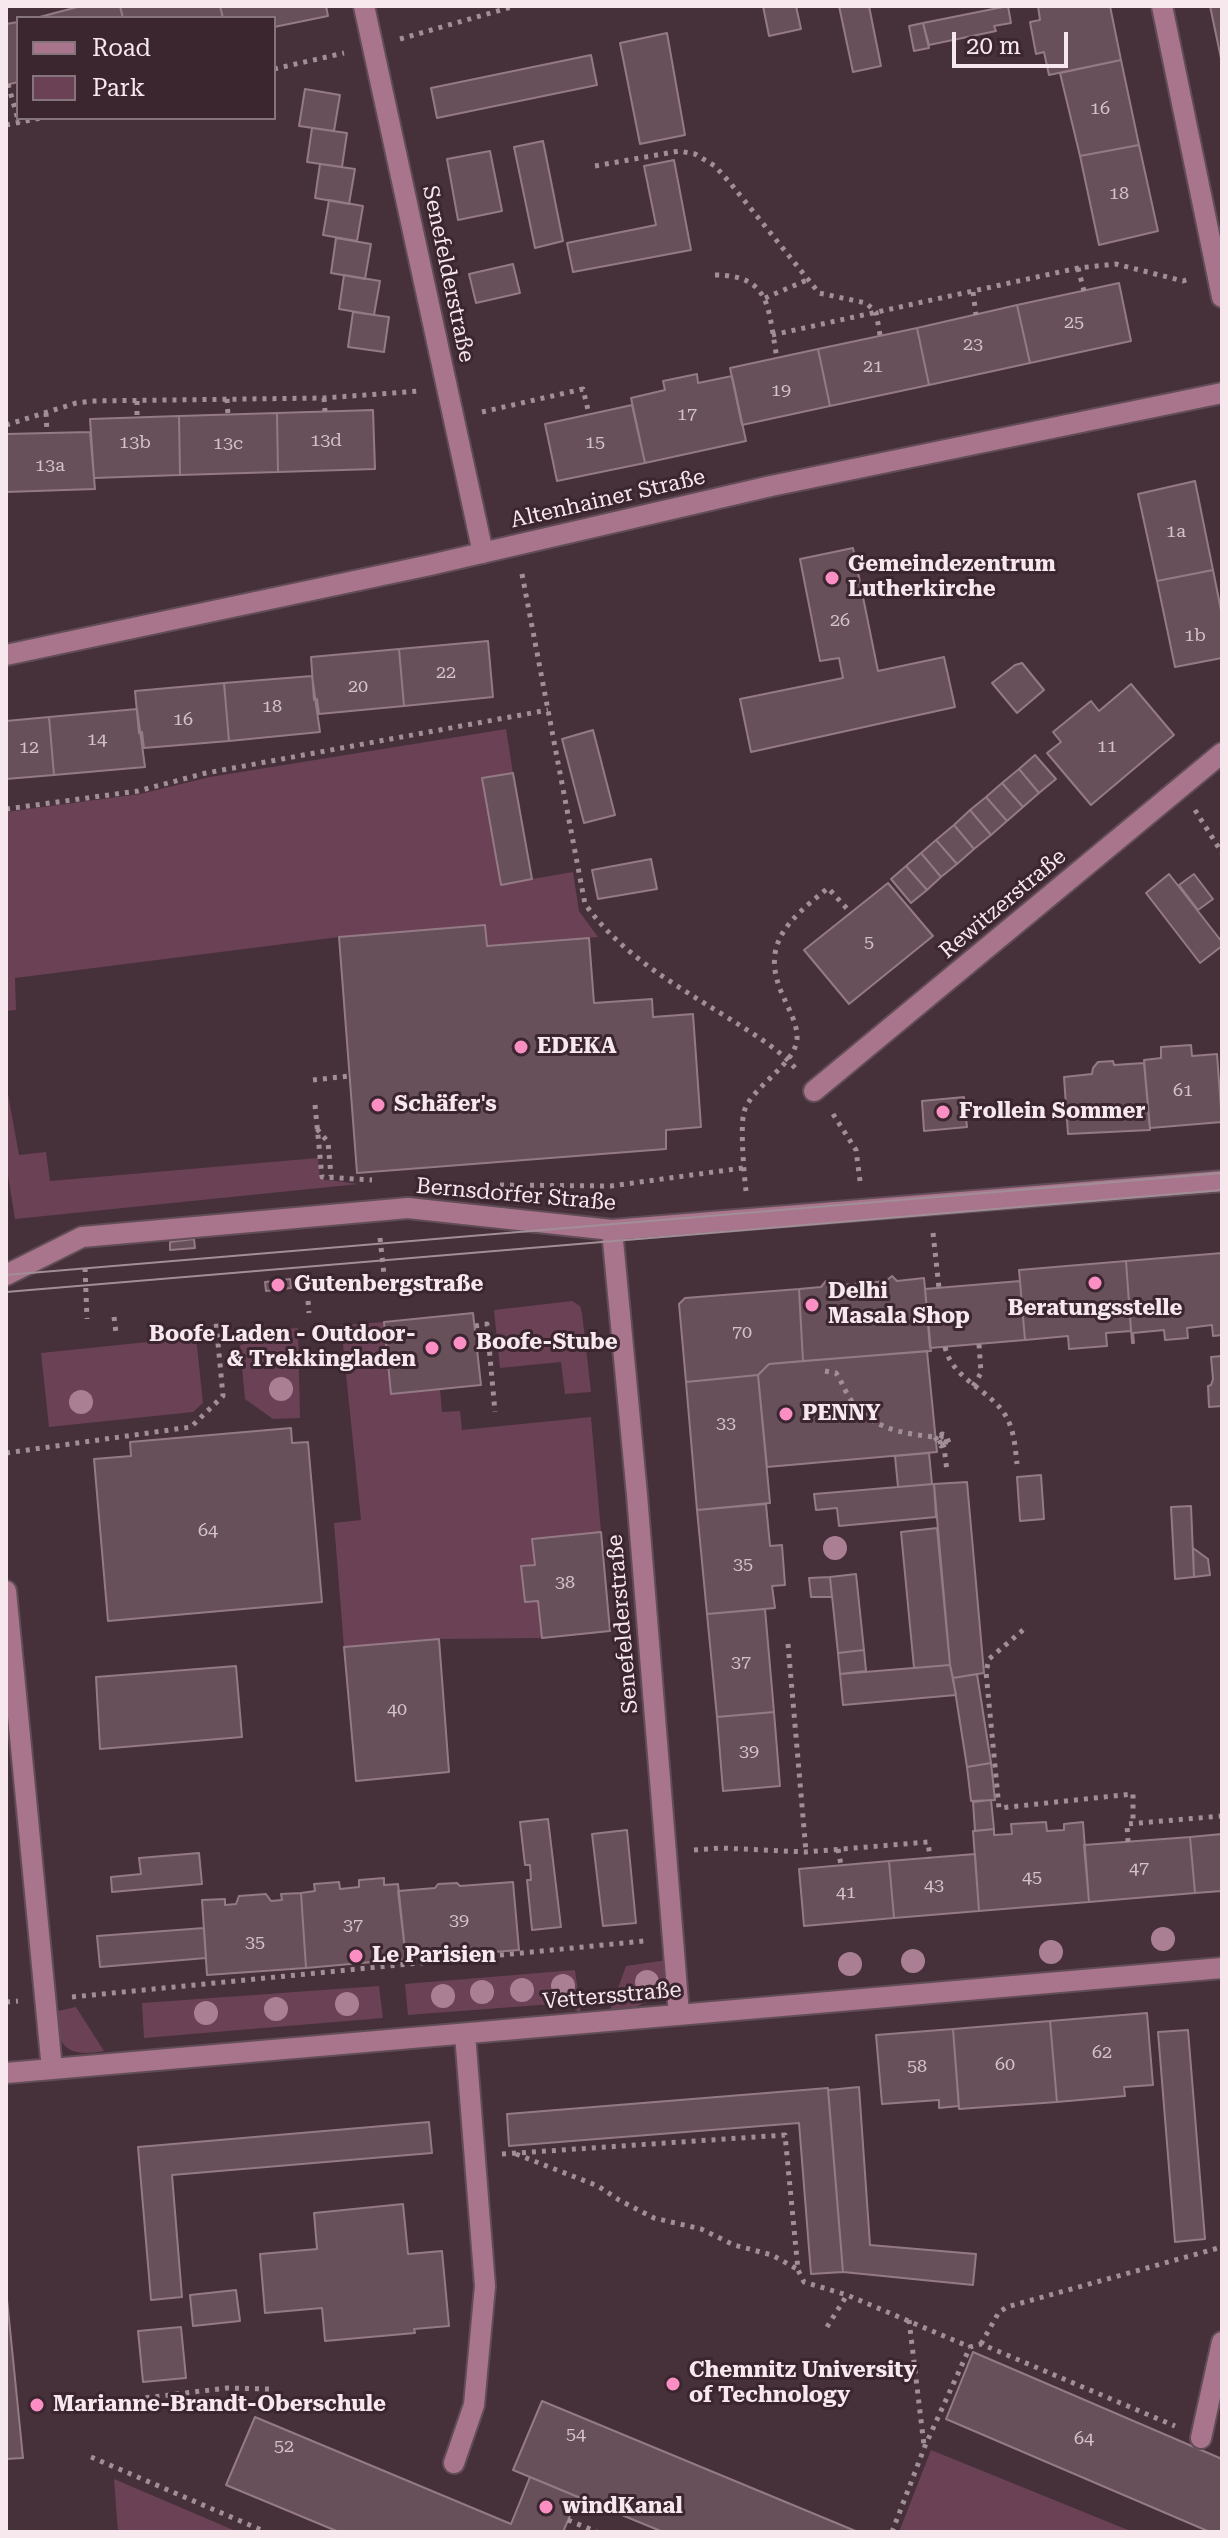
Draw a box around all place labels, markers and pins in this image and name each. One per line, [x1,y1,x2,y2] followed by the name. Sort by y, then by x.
[848,552,1056,604] place label: Gemeindezentrum Lutherkirche
[823,569,841,587] marker: Gemeindezentrum Lutherkirche
[537,1034,617,1060] place label: EDEKA
[512,1038,530,1056] marker: EDEKA
[394,1092,496,1118] place label: Schäfer's
[369,1096,387,1114] marker: Schäfer's
[959,1099,1145,1125] place label: Frollein Sommer
[934,1103,952,1121] marker: Frollein Sommer
[294,1272,483,1298] place label: Gutenbergstraße
[1086,1274,1104,1292] marker: Beratungsstelle
[269,1276,287,1294] marker: Gutenbergstraße
[828,1279,970,1330] place label: Delhi Masala Shop
[803,1296,821,1314] marker: Delhi Masala Shop
[1008,1296,1182,1322] place label: Beratungsstelle
[149,1322,416,1374] place label: Boofe Laden - Outdoor- & Trekkingladen
[476,1330,618,1356] place label: Boofe-Stube
[451,1334,469,1352] marker: Boofe-Stube
[423,1339,441,1357] marker: Boofe Laden - Outdoor- & Trekkingladen
[802,1401,881,1427] place label: PENNY
[777,1405,795,1423] marker: PENNY
[372,1943,496,1969] place label: Le Parisien
[347,1947,365,1965] marker: Le Parisien
[689,2358,917,2410] place label: Chemnitz University of Technology
[664,2375,682,2393] marker: Chemnitz University of Technology
[53,2392,386,2418] place label: Marianne-Brandt-Oberschule
[28,2396,46,2414] marker: Marianne-Brandt-Oberschule
[562,2494,683,2520] place label: windKanal
[537,2498,555,2516] marker: windKanal

